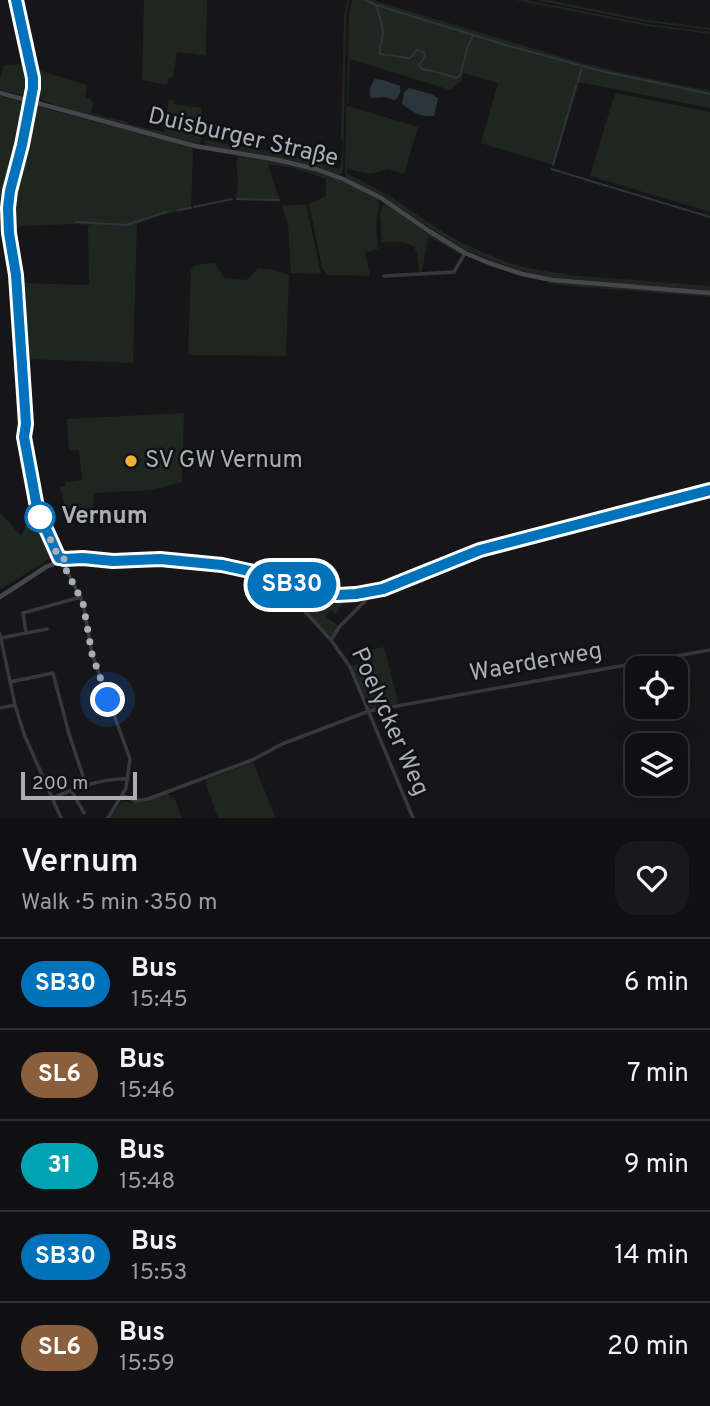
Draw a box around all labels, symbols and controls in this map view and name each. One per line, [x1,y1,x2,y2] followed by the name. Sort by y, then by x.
[145,102,341,174] street label: Duisburger Straße
[145,446,303,476] place label: SV GW Vernum
[123,453,139,469] marker: SV GW Vernum
[25,502,55,532] marker: Vernum
[61,502,148,532] place label: Vernum
[243,562,341,608] line badge: SB30
[261,570,323,600] text: SB30
[467,637,605,689] street label: Waerderweg
[343,643,435,801] street label: Poelycker Weg
[625,656,688,796] map controls
[625,656,688,719] button: locate
[90,682,125,717] your location
[625,733,688,796] button: layers
[21,769,136,801] scale bar
[32,772,88,796] text: 200 m
[615,841,689,915] button: heart
[21,842,139,884] text: Vernum
[21,889,217,918] text: Walk · 5 min · 350 m
[131,953,177,986] text: Bus
[624,967,689,1000] text: 6 min
[35,969,96,999] text: SB30
[131,986,188,1015] text: 15:45
[119,1044,165,1077] text: Bus
[627,1058,689,1091] text: 7 min
[38,1060,81,1090] text: SL6
[119,1077,175,1106] text: 15:46
[119,1135,165,1168] text: Bus
[624,1149,689,1182] text: 9 min
[48,1151,71,1181] text: 31
[119,1168,175,1197] text: 15:48
[131,1226,177,1259] text: Bus
[614,1240,689,1273] text: 14 min
[35,1242,96,1272] text: SB30
[131,1259,187,1288] text: 15:53
[119,1317,165,1350] text: Bus
[607,1331,689,1364] text: 20 min
[38,1333,81,1363] text: SL6
[119,1350,175,1379] text: 15:59

